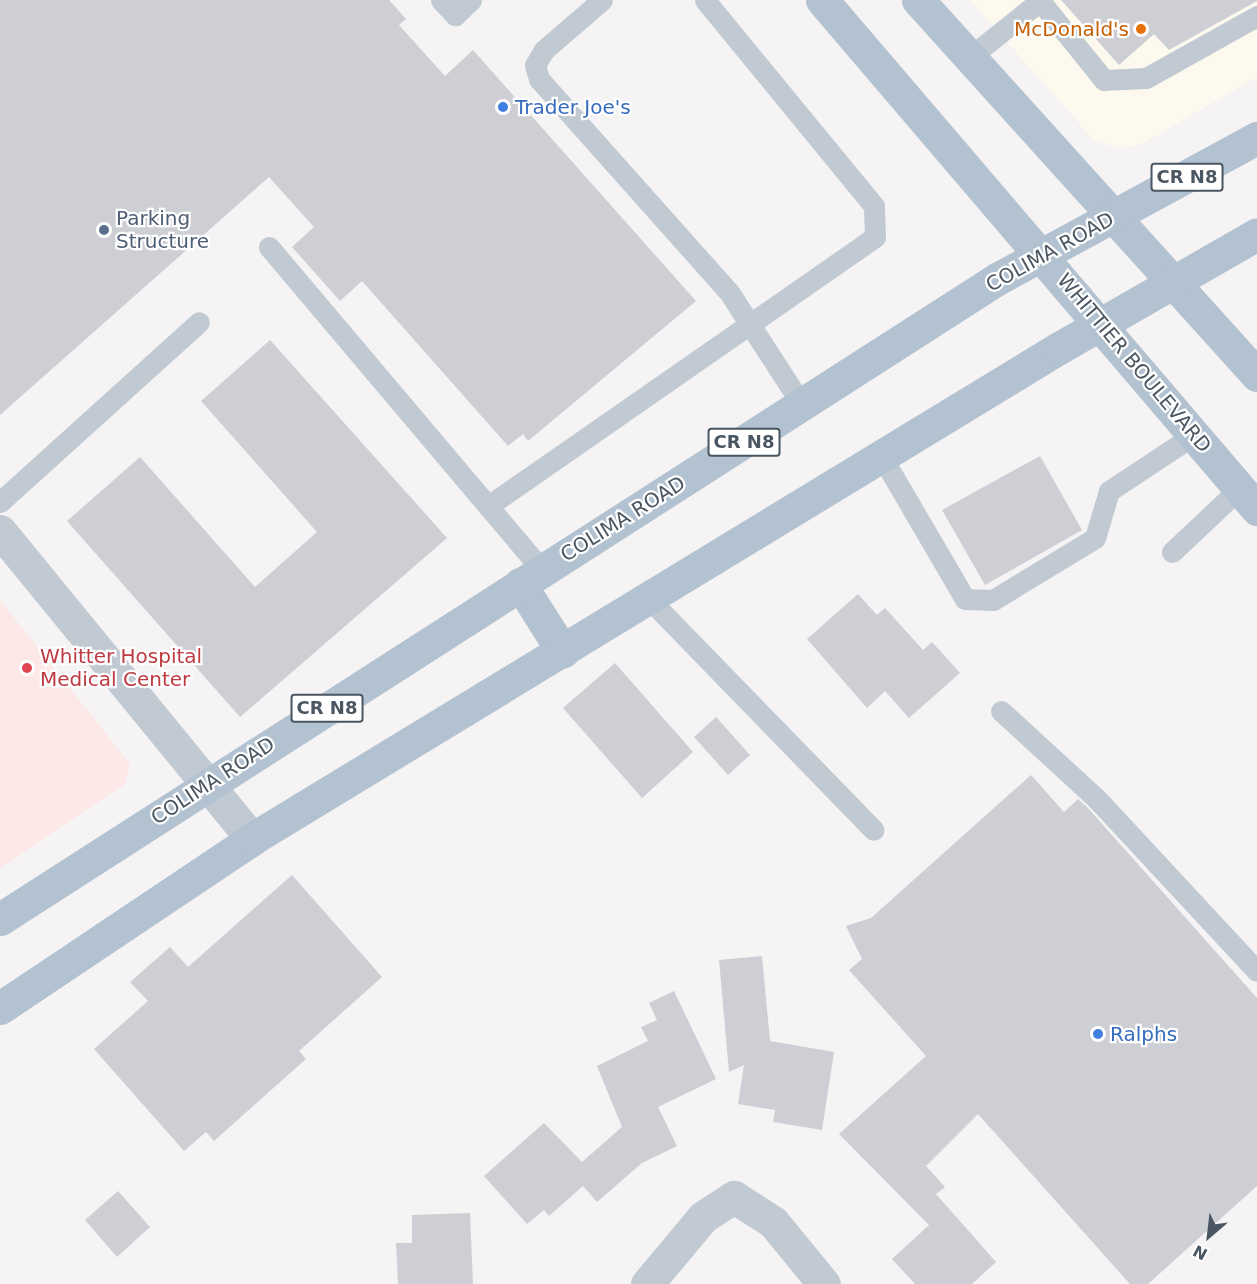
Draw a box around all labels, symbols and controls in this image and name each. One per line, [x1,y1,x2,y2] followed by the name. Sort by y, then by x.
[1014,17,1129,41] place label: McDonald's
[1134,22,1148,36] marker: McDonald's
[515,95,631,119] place label: Trader Joe's
[496,100,510,114] marker: Trader Joe's
[1150,162,1224,192] road number: CR N8
[116,207,209,254] place label: Parking Structure
[982,207,1118,297] street label: COLIMA ROAD
[97,223,111,237] marker: Parking Structure
[1052,269,1216,457] street label: WHITTIER BOULEVARD
[706,427,782,457] road number: CR N8
[556,471,690,567] street label: COLIMA ROAD
[40,644,202,691] place label: Whitter Hospital Medical Center
[18,659,36,677] marker: Whitter Hospital Medical Center
[290,693,364,723] road number: CR N8
[147,732,279,830] street label: COLIMA ROAD
[1110,1022,1177,1046] place label: Ralphs
[1091,1027,1105,1041] marker: Ralphs
[1179,1206,1239,1266] north arrow
[1190,1241,1211,1264] text: N

